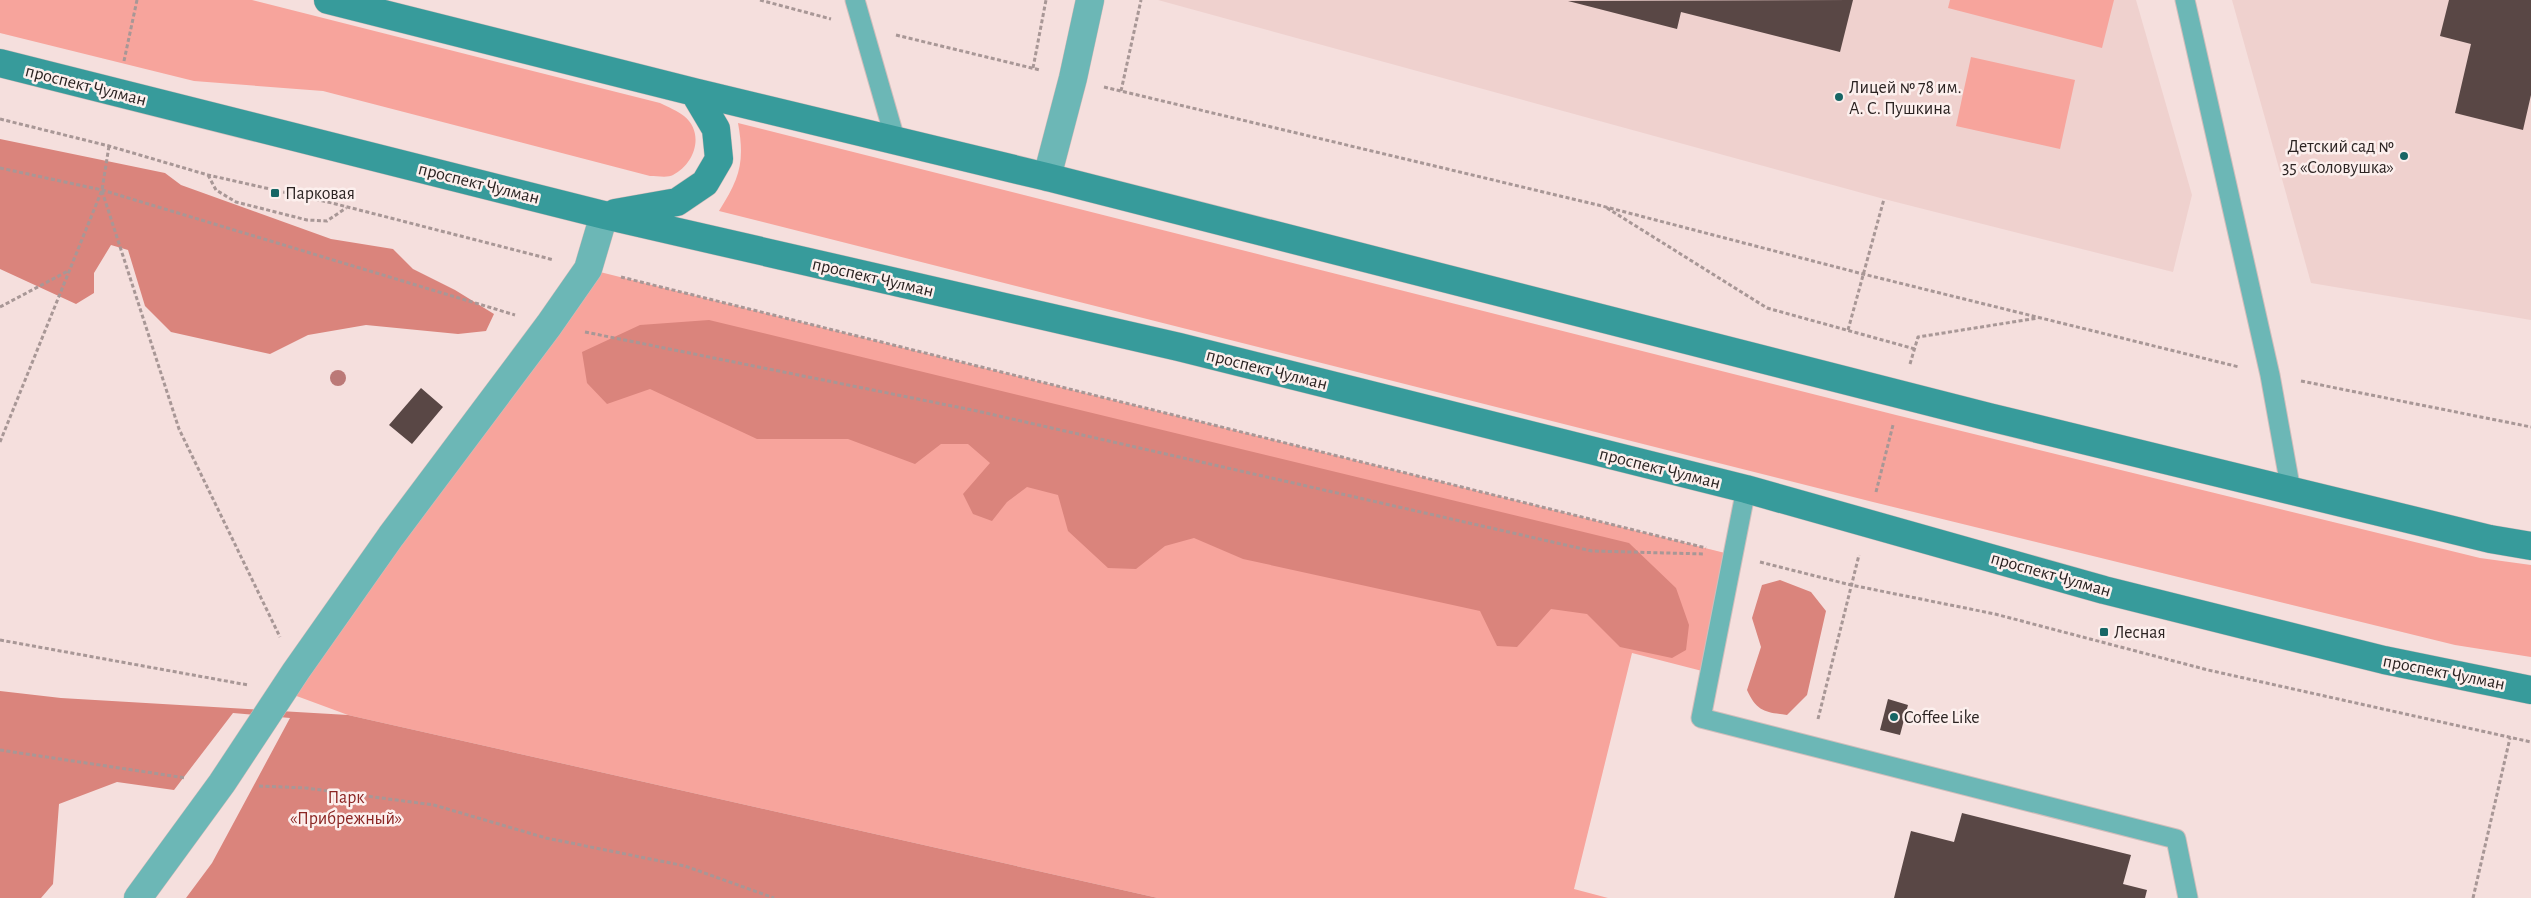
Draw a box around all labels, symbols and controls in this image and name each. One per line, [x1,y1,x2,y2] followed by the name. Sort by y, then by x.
[23,62,148,110] street label: проспект Чулман
[1849,79,1962,118] place label: Лицей № 78 им. А. С. Пушкина
[1833,91,1845,103] marker: Лицей № 78 им. А. С. Пушкина
[2282,138,2394,177] place label: Детский сад № 35 «Соловушка»
[2398,150,2410,162] marker: Детский сад № 35 «Соловушка»
[416,160,541,208] street label: проспект Чулман
[285,185,355,203] place label: Парковая
[269,187,281,199] marker: Парковая
[810,255,935,301] street label: проспект Чулман
[1204,346,1329,394] street label: проспект Чулман
[1597,445,1722,493] street label: проспект Чулман
[1989,549,2113,601] street label: проспект Чулман
[2114,624,2166,642] place label: Лесная
[2098,626,2110,638] marker: Лесная
[2381,652,2506,694] street label: проспект Чулман
[1904,709,1980,727] place label: Coffee Like
[1888,711,1900,723] marker: Coffee Like
[290,789,402,828] park label: Парк «Прибрежный»

